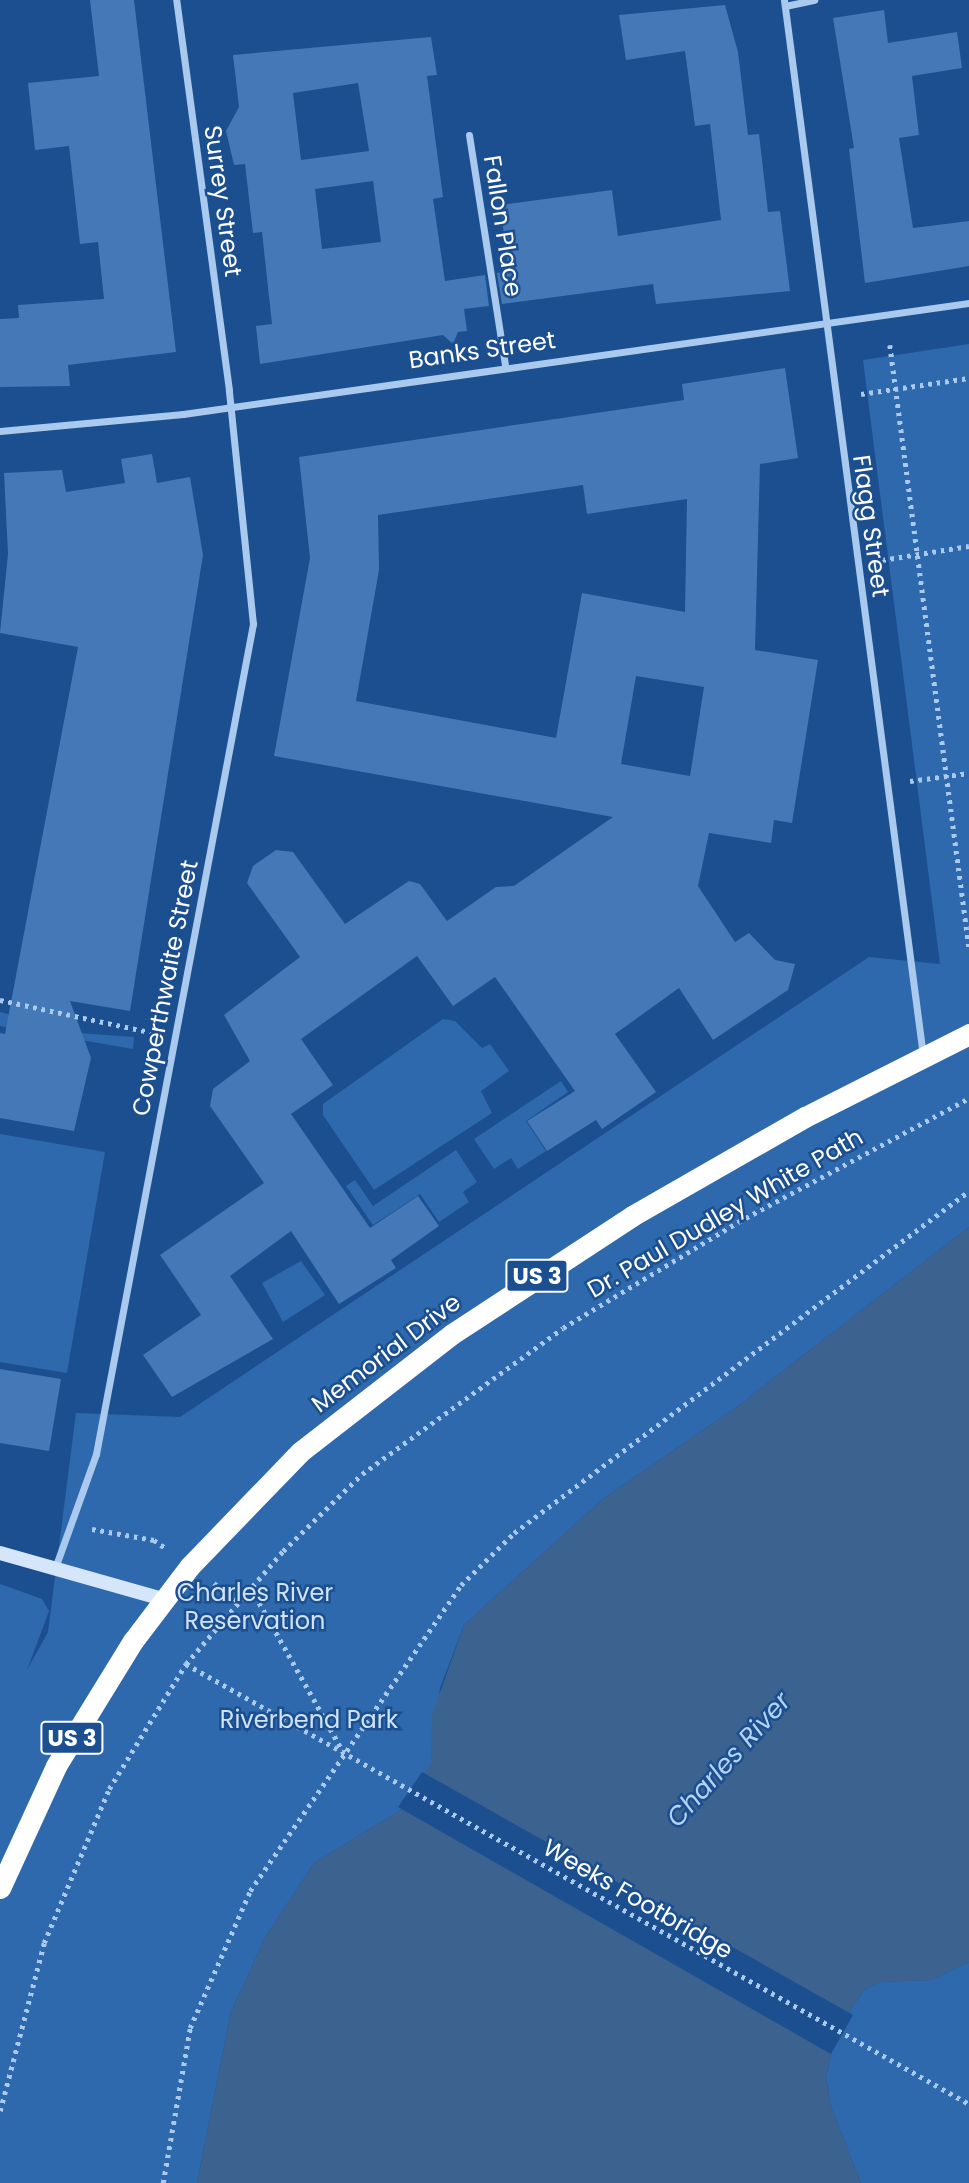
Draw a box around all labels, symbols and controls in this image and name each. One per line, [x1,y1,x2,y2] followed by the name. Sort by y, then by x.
[198,124,248,278] street label: Surrey Street
[478,153,528,299] street label: Fallon Place
[407,325,557,375] street label: Banks Street
[847,453,895,599] street label: Flagg Street
[126,858,204,1118] street label: Cowperthwaite Street
[582,1122,868,1304] street label: Dr. Paul Dudley White Path
[504,1256,570,1296] road number: US 3
[306,1288,466,1418] street label: Memorial Drive
[177,1579,333,1635] park label: Charles River Reservation
[660,1686,798,1834] water label: Charles River
[220,1706,398,1734] park label: Riverbend Park
[39,1718,105,1758] road number: US 3
[538,1833,738,1965] street label: Weeks Footbridge

